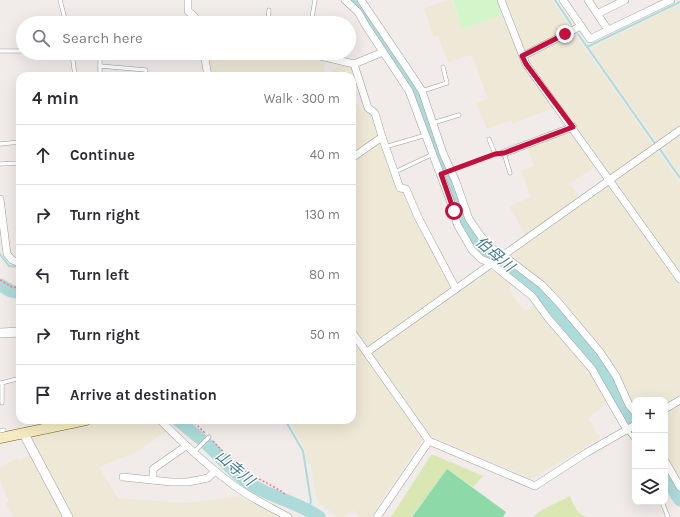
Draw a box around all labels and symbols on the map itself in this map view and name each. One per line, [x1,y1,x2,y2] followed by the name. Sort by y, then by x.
[556,25,574,43] route end
[445,202,463,220] route start
[472,233,520,277] water label: 伯母川
[212,447,260,491] water label: 山寺川

